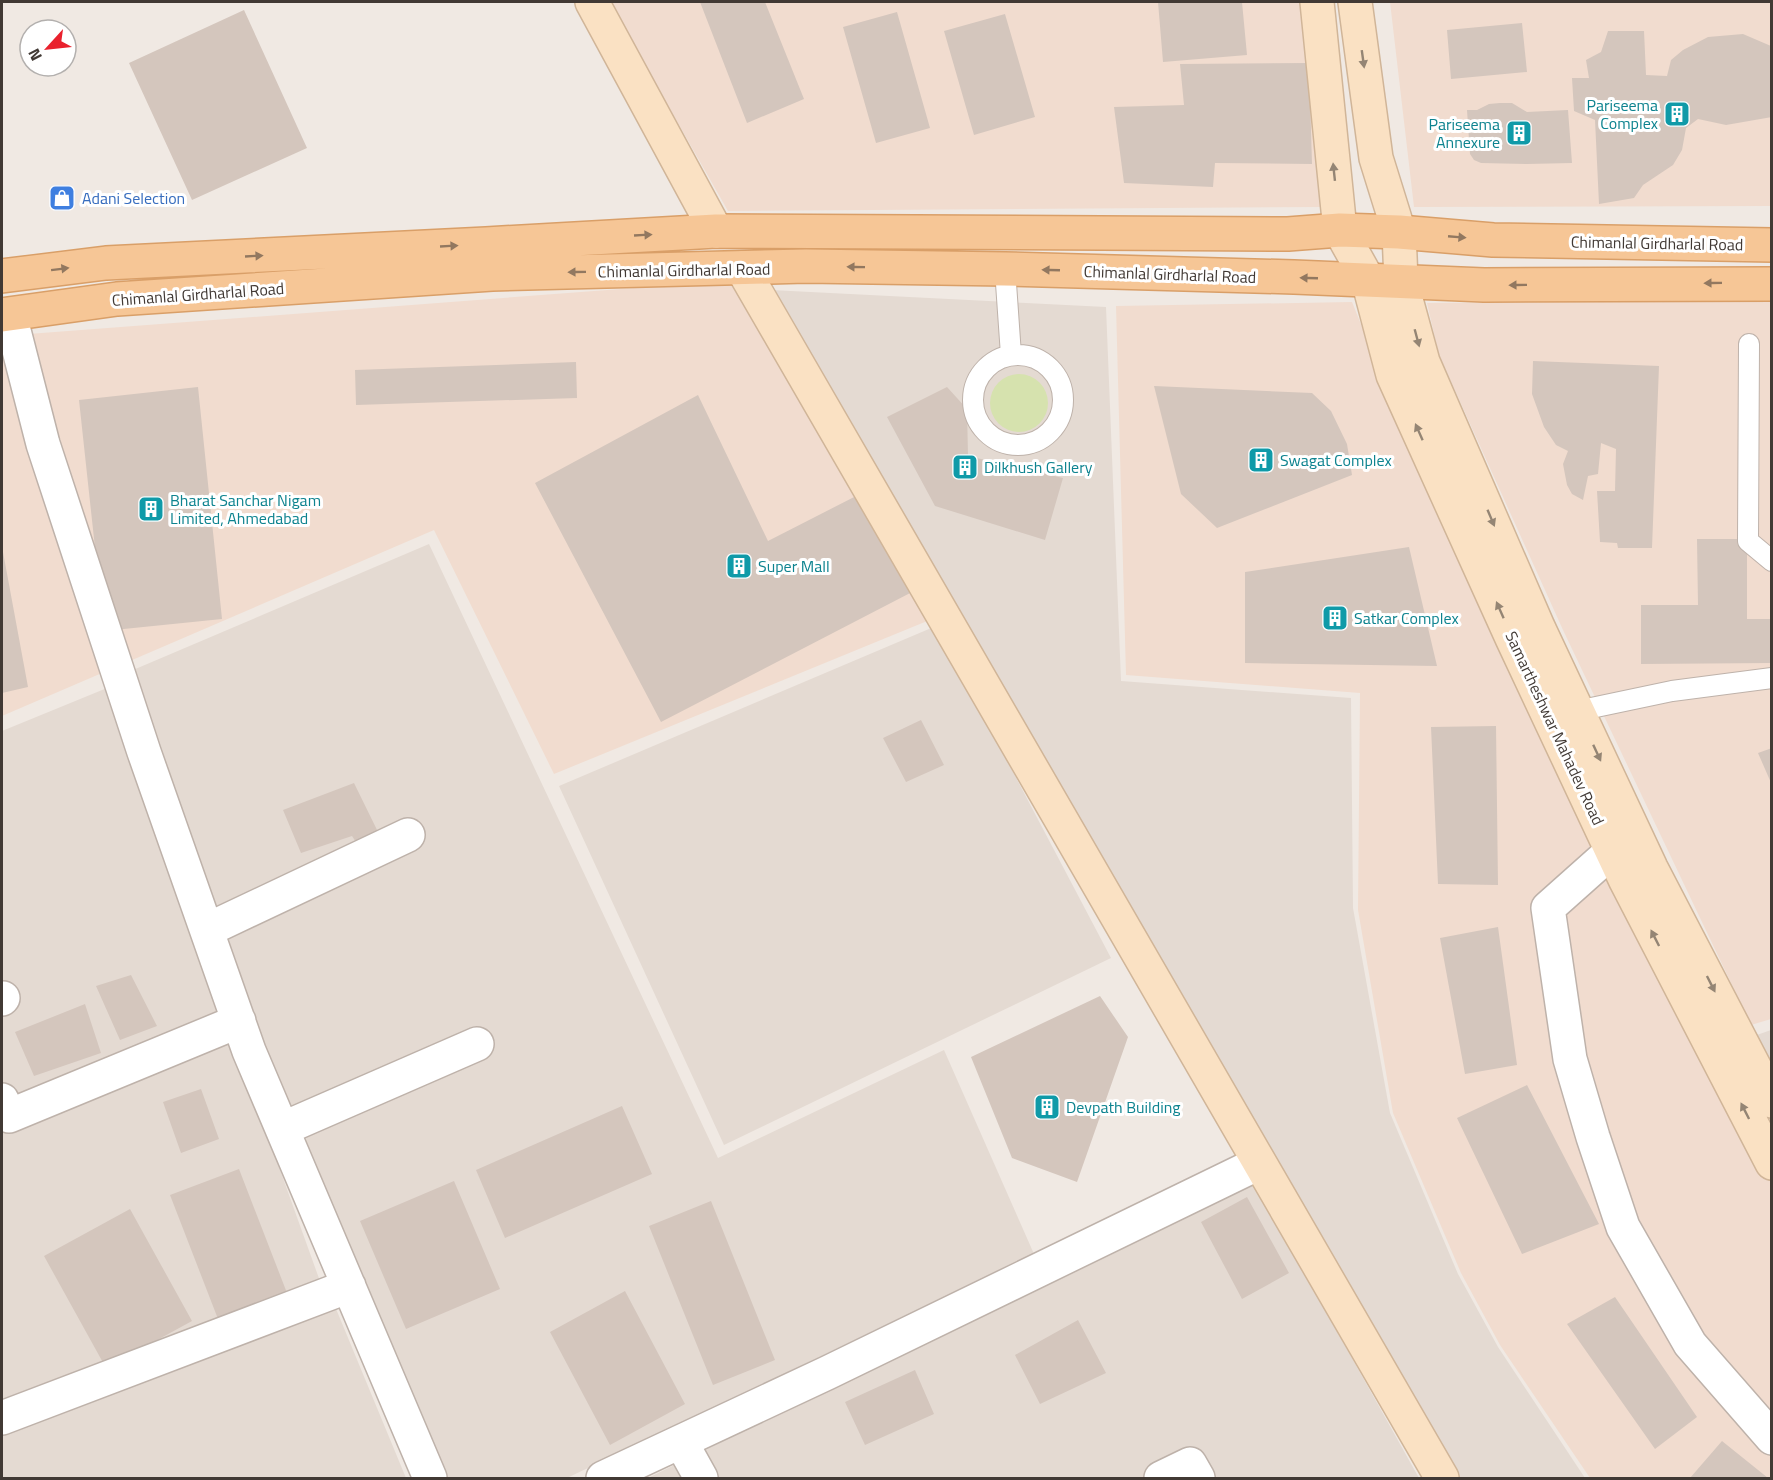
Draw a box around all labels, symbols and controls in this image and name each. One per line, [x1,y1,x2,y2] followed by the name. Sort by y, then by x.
[18,18,78,78] north arrow
[21,44,48,65] text: N
[1359,50,1368,69] one-way arrow
[1587,93,1658,135] place label: Pariseema Complex
[1662,99,1692,129] building icon: Pariseema Complex
[1429,112,1500,154] place label: Pariseema Annexure
[1504,118,1534,148] building icon: Pariseema Annexure
[1329,162,1339,181] one-way arrow
[47,183,77,213] shop icon: Adani Selection
[82,186,185,210] place label: Adani Selection
[1571,229,1743,257] street label: Chimanlal Girdharlal Road
[634,230,653,240] one-way arrow
[1448,232,1467,242] one-way arrow
[439,242,458,251] one-way arrow
[244,251,263,260] one-way arrow
[598,256,770,284] street label: Chimanlal Girdharlal Road
[1083,259,1257,289] street label: Chimanlal Girdharlal Road
[847,262,866,272] one-way arrow
[50,264,69,273] one-way arrow
[1042,265,1061,275] one-way arrow
[568,268,587,277] one-way arrow
[1300,273,1319,282] one-way arrow
[111,276,285,312] street label: Chimanlal Girdharlal Road
[1704,278,1723,288] one-way arrow
[1509,280,1528,290] one-way arrow
[1412,328,1422,347] one-way arrow
[1415,424,1424,441] one-way arrow
[1246,445,1276,475] building icon: Swagat Complex
[1280,448,1392,472] place label: Swagat Complex
[950,452,980,482] building icon: Dilkhush Gallery
[984,455,1093,479] place label: Dilkhush Gallery
[170,488,321,530] place label: Bharat Sanchar Nigam Limited, Ahmedabad
[136,494,166,524] building icon: Bharat Sanchar Nigam Limited, Ahmedabad
[1486,509,1496,527] one-way arrow
[724,551,754,581] building icon: Super Mall
[758,554,830,578] place label: Super Mall
[1495,601,1504,618] one-way arrow
[1320,603,1350,633] building icon: Satkar Complex
[1354,606,1459,630] place label: Satkar Complex
[1499,627,1611,829] street label: Samartheshwar Mahadev Road
[1592,744,1601,761] one-way arrow
[1650,929,1660,946] one-way arrow
[1706,976,1716,993] one-way arrow
[1032,1092,1062,1122] building icon: Devpath Building
[1066,1095,1180,1119] place label: Devpath Building
[1740,1102,1750,1120] one-way arrow

